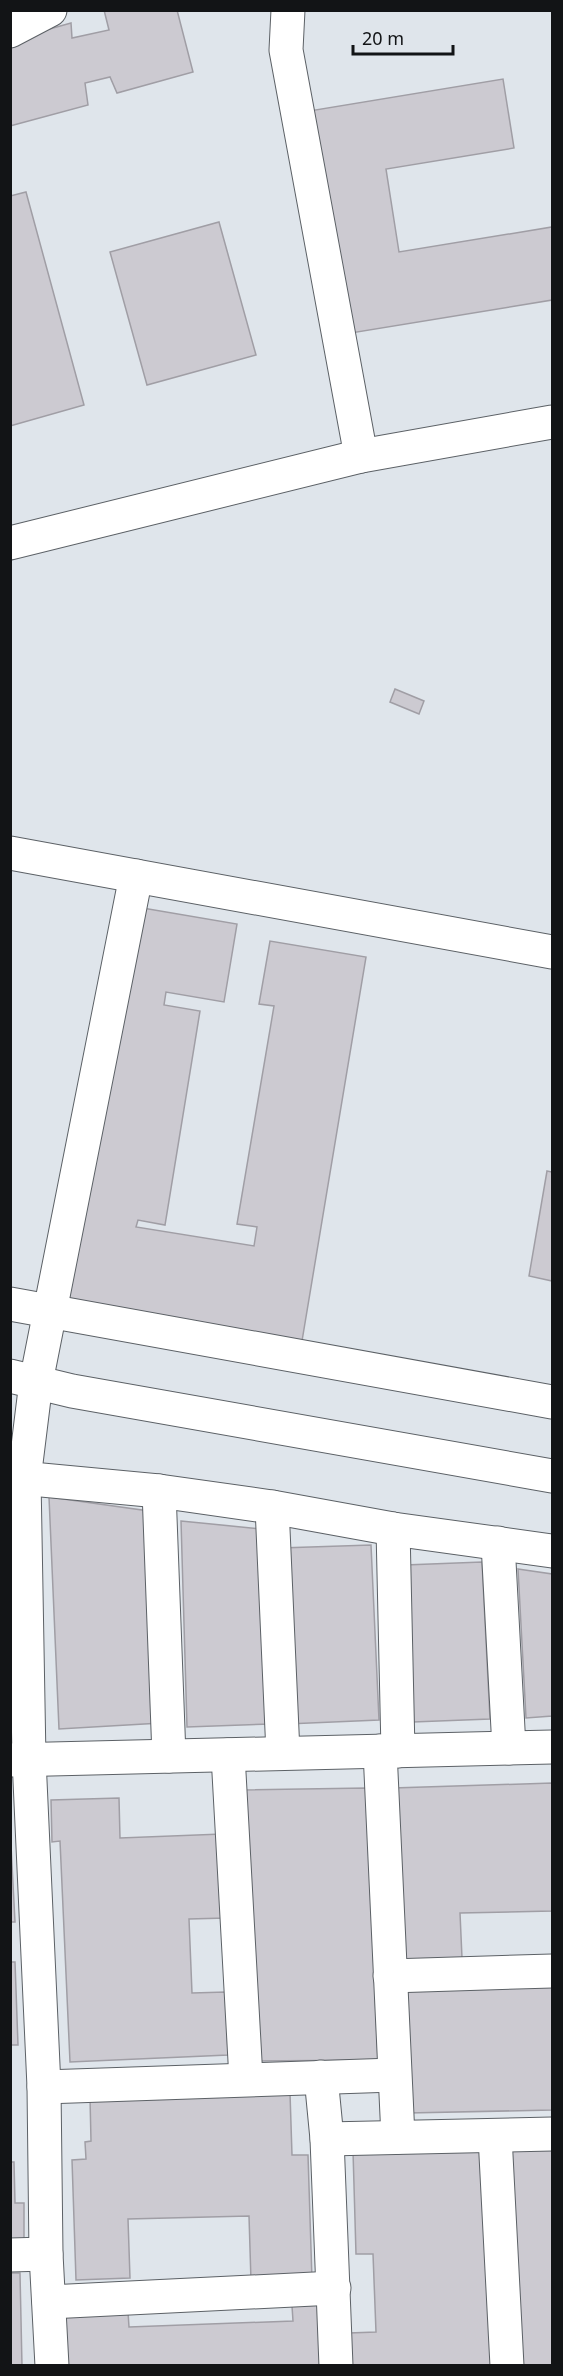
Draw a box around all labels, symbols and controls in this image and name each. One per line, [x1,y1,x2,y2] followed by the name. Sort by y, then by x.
[353,18,454,56] scale bar
[362,26,404,50] text: 20 m

